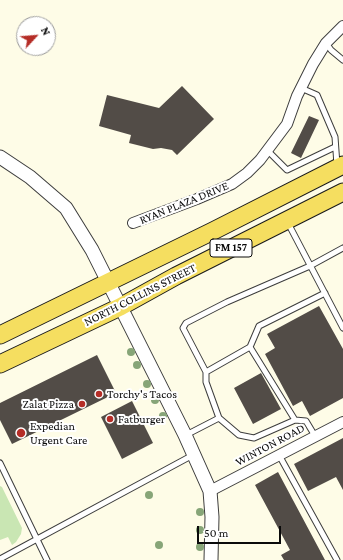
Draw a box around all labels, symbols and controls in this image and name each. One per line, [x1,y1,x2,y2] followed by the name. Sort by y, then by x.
[16,16,56,56] north arrow
[39,25,53,37] text: N
[137,179,231,227] street label: RYAN PLAZA DRIVE
[210,239,252,257] road number: FM 157
[82,261,198,329] street label: NORTH COLLINS STREET
[107,387,177,401] place label: Torchy's Tacos
[94,389,104,399] marker: Torchy's Tacos
[22,397,74,411] place label: Zalat Pizza
[77,399,87,409] marker: Zalat Pizza
[118,412,165,426] place label: Fatburger
[105,414,115,424] marker: Fatburger
[30,419,87,447] place label: Expedian Urgent Care
[233,421,307,469] street label: WINTON ROAD
[15,427,27,439] marker: Expedian Urgent Care
[199,518,283,544] scale bar
[204,526,228,540] text: 50 m

